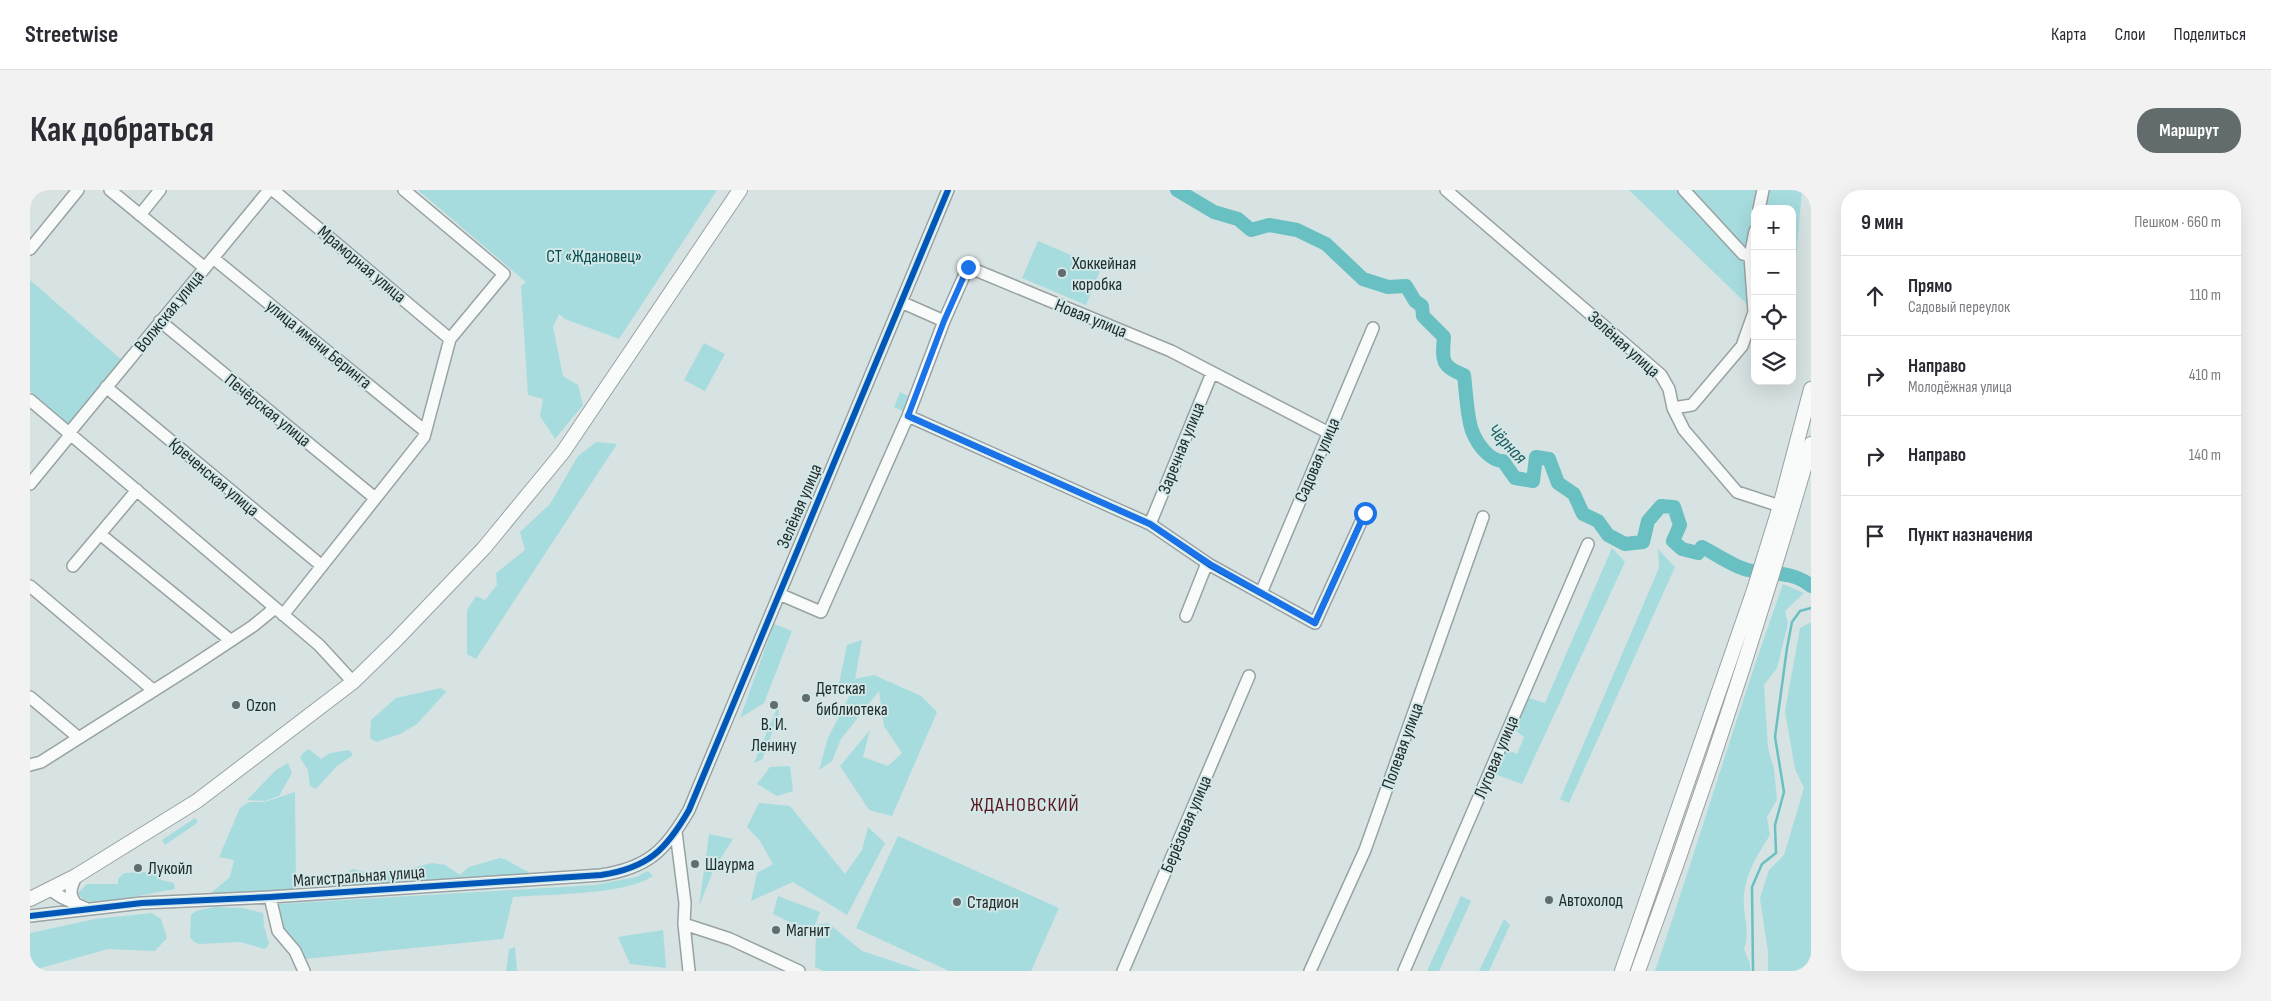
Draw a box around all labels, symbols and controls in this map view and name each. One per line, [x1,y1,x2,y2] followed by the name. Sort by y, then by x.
[25,20,118,49] text: Streetwise
[2051,24,2087,45] text: Карта
[2115,24,2146,45] text: Слои
[2174,24,2246,45] text: Поделиться
[2137,108,2241,153] button: Маршрут
[30,109,214,152] text: Как добраться
[1751,205,1796,385] map controls
[1751,205,1796,250] button: +
[1861,210,1903,235] text: 9 мин
[2134,213,2221,232] text: Пешком · 660 m
[313,221,410,307] street label: Мраморная улица
[546,246,642,267] park label: СТ «Ждановец»
[1751,250,1796,295] button: −
[1071,253,1136,295] place label: Хоккейная коробка
[957,256,980,279] route end
[130,266,209,356] street label: Волжская улица
[1056,267,1068,279] marker: Хоккейная коробка
[1908,275,1952,298] text: Прямо
[1861,282,1889,310] icon: ahead
[2190,286,2221,305] text: 110 m
[1052,294,1130,342] street label: Новая улица
[262,295,376,393] street label: улица имени Беринга
[1751,295,1796,340] button: locate
[1908,298,2010,317] text: Садовый переулок
[1583,307,1664,382] street label: Зелёная улица
[1751,340,1796,385] button: layers
[1908,355,1966,378] text: Направо
[1861,362,1889,390] icon: right
[2189,366,2221,385] text: 410 m
[220,369,315,452] street label: Печёрская улица
[1908,378,2012,397] text: Молодёжная улица
[1154,399,1209,497] street label: Заречная улица
[1290,415,1345,506] street label: Садовая улица
[1482,419,1532,469] water label: Чёрная
[164,434,263,521] street label: Креченская улица
[1861,442,1889,470] icon: right
[1908,444,1966,467] text: Направо
[2189,446,2221,465] text: 140 m
[772,461,827,552] street label: Зелёная улица
[1354,502,1377,525] route start
[1861,522,1889,550] icon: arrive
[1908,524,2033,547] text: Пункт назначения
[816,678,888,720] place label: Детская библиотека
[800,692,812,704] marker: Детская библиотека
[246,695,276,716] place label: Ozon
[230,699,242,711] marker: Ozon
[768,699,780,711] marker: В. И. Ленину
[1377,700,1428,792] street label: Полевая улица
[1470,713,1523,802] street label: Луговая улица
[751,714,797,756] place label: В. И. Ленину
[1157,772,1216,876] street label: Берёзовая улица
[970,793,1080,817] district label: ЖДАНОВСКИЙ
[705,854,754,875] place label: Шаурма
[148,858,193,879] place label: Лукойл
[689,858,701,870] marker: Шаурма
[292,861,426,892] street label: Магистральная улица
[132,862,144,874] marker: Лукойл
[1558,890,1623,911] place label: Автохолод
[967,892,1019,913] place label: Стадион
[1543,894,1555,906] marker: Автохолод
[951,896,963,908] marker: Стадион
[786,920,830,941] place label: Магнит
[770,924,782,936] marker: Магнит

